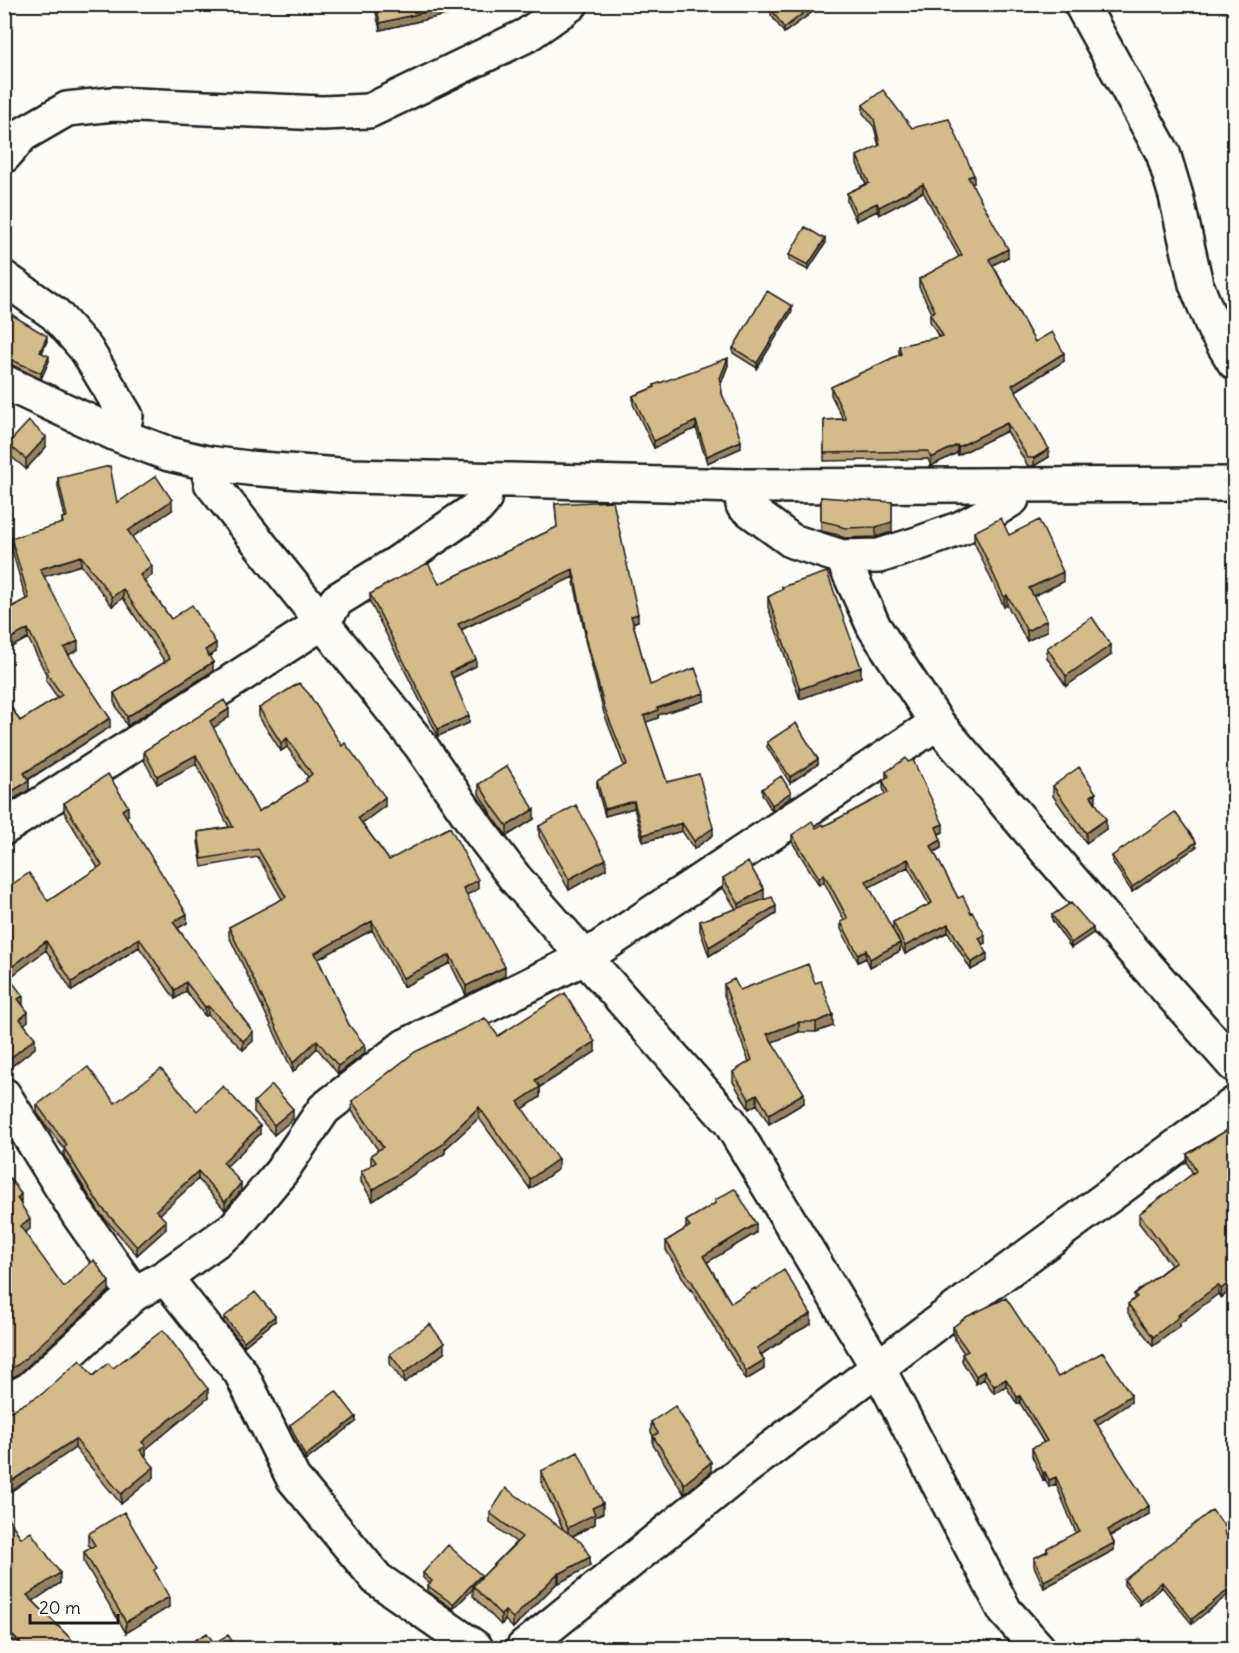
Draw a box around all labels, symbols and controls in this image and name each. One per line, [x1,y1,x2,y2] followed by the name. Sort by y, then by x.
[30,1587,118,1625] scale bar
[39,1596,81,1619] text: 20 m

